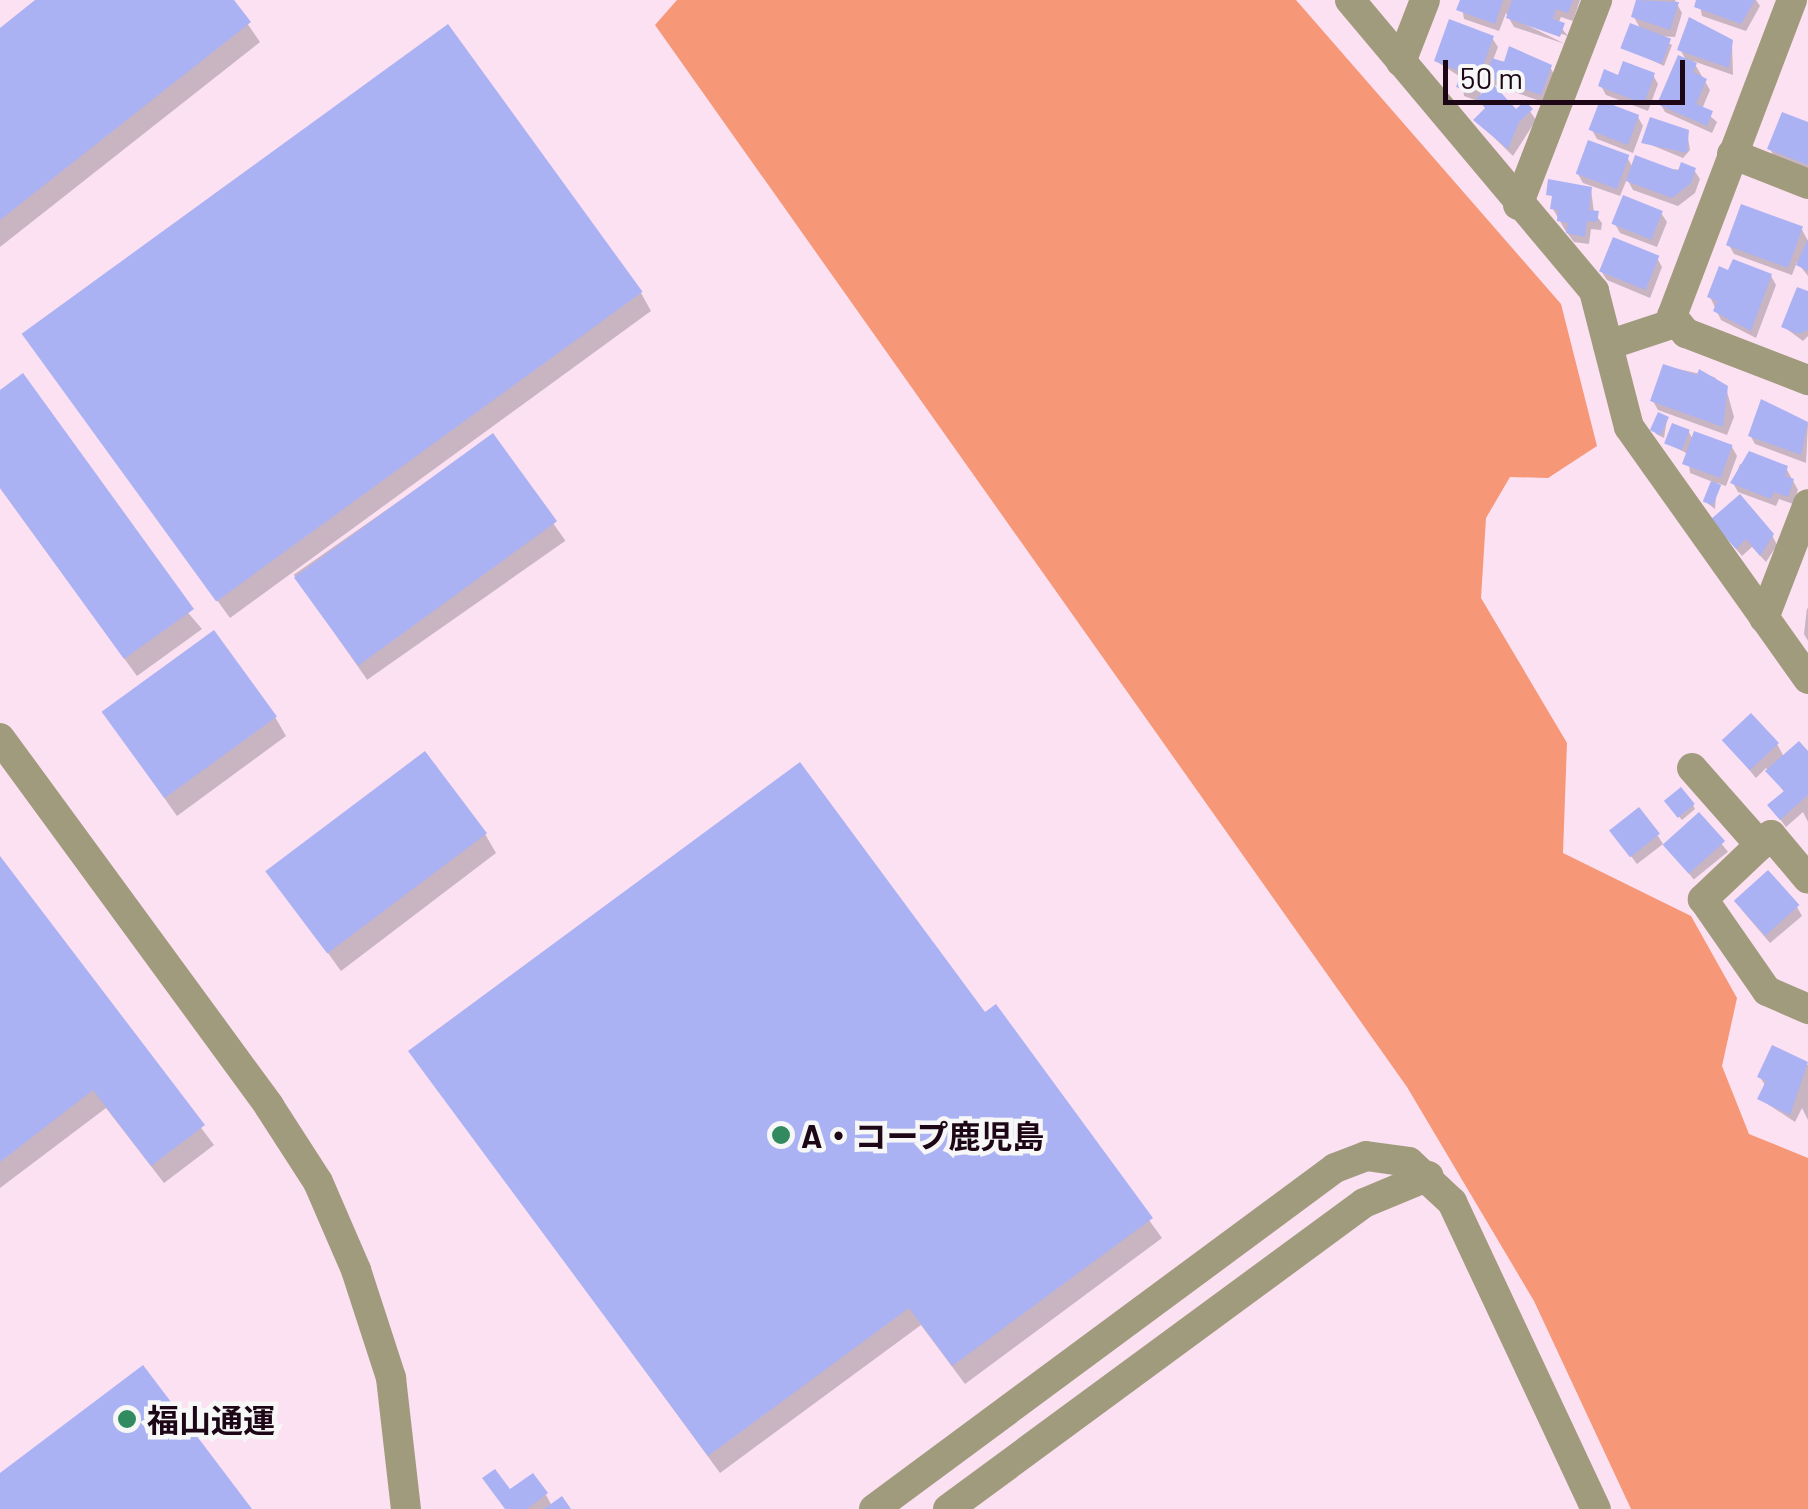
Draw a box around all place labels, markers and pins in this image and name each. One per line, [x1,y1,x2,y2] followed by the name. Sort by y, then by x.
[801,1116,1046,1154] place label: A・コープ鹿児島
[770,1124,792,1146] marker: A・コープ鹿児島
[147,1400,275,1438] place label: 福山通運
[116,1408,138,1430] marker: 福山通運

